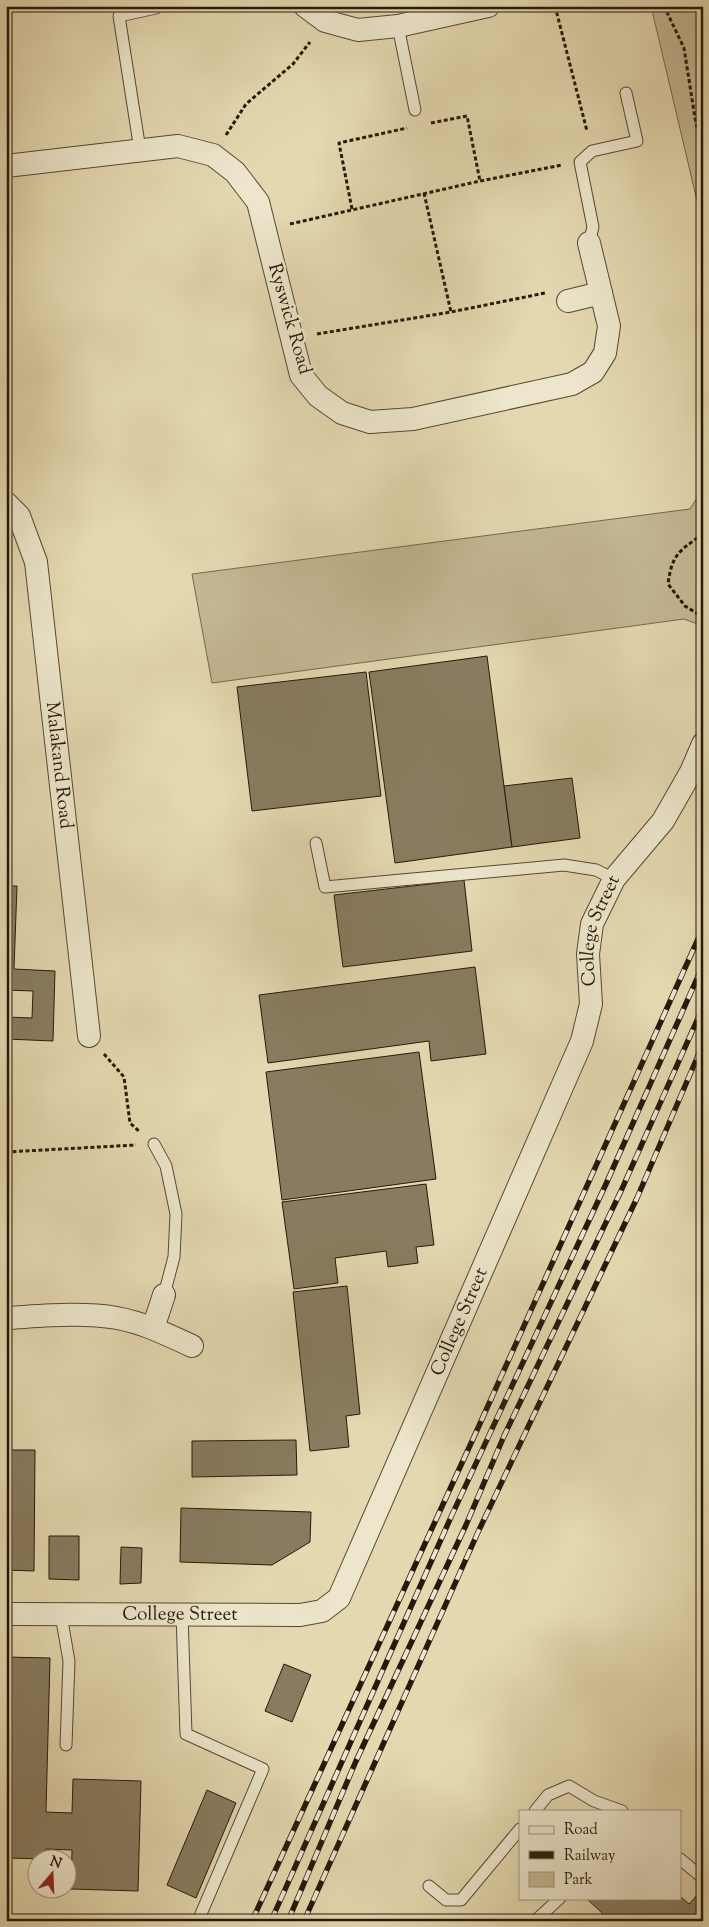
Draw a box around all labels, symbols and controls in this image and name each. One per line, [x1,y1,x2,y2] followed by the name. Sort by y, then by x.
[260,260,318,378] street label: Ryswick Road
[38,700,79,831] street label: Malakand Road
[574,870,628,987] street label: College Street
[424,1263,495,1380] street label: College Street
[122,1601,238,1628] street label: College Street
[519,1810,682,1900] legend
[564,1820,598,1841] text: Road
[564,1846,616,1867] text: Railway
[28,1850,78,1900] north arrow
[47,1852,64,1875] text: N
[564,1870,593,1891] text: Park

